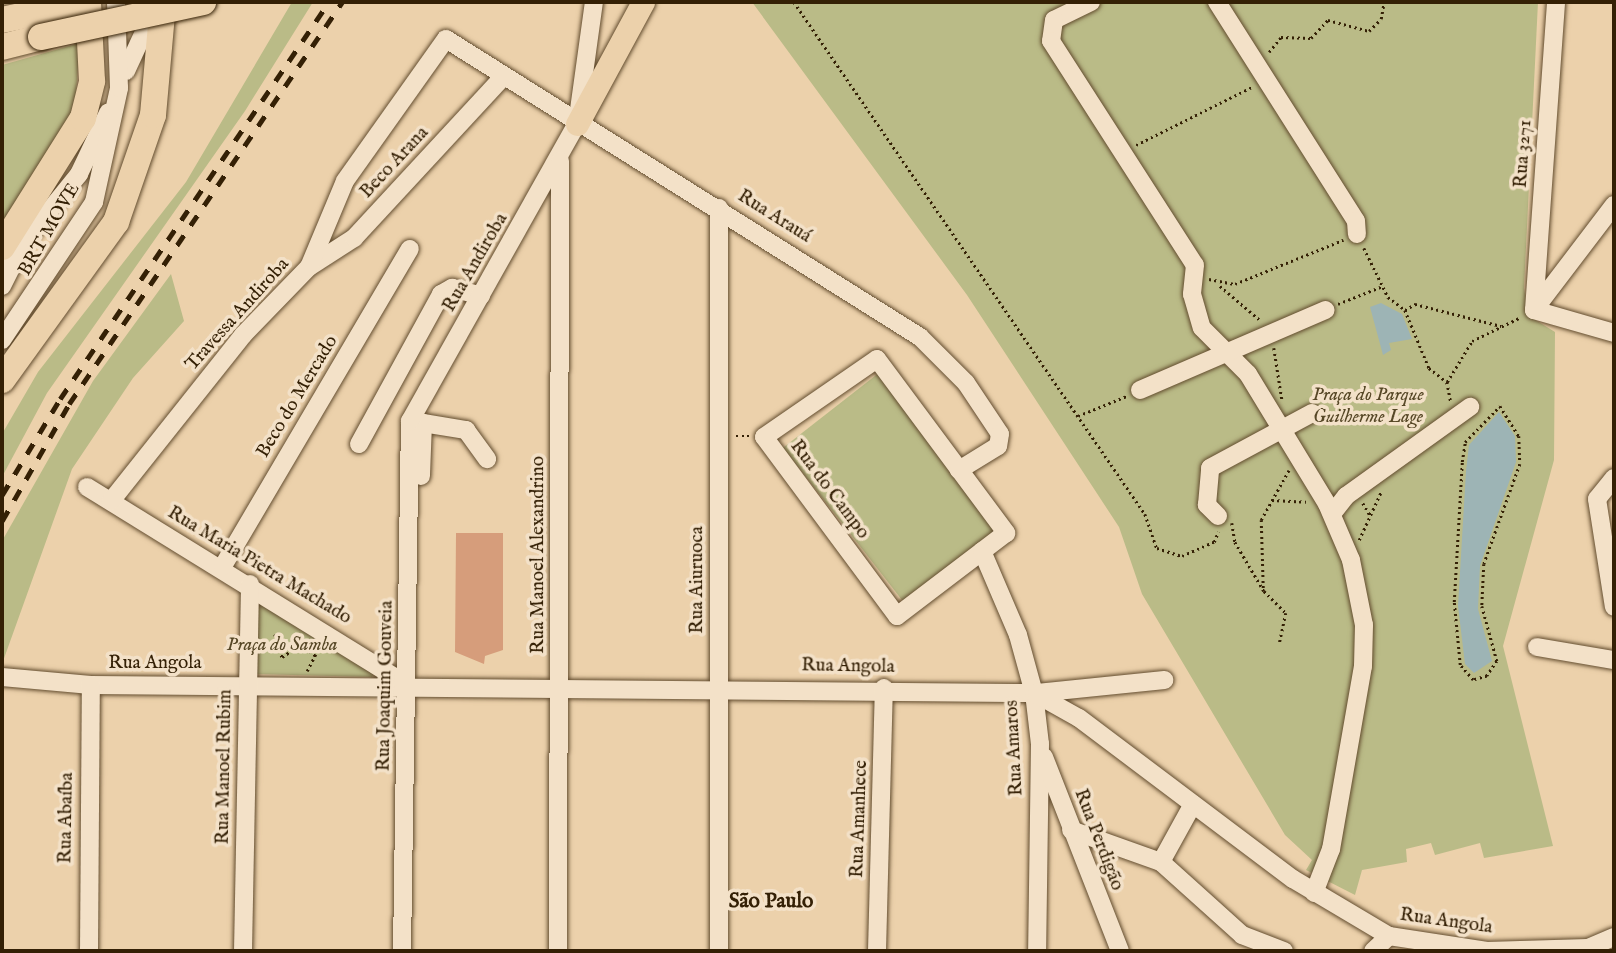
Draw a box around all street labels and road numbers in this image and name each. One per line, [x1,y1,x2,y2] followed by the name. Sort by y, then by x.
[1510,119,1538,189] street label: Rua 3271
[356,122,434,204] street label: Beco Arana
[14,180,86,280] street label: BRT MOVE
[733,185,815,249] street label: Rua Arauá
[439,210,513,316] street label: Rua Andiroba
[181,254,295,376] street label: Travessa Andiroba
[253,332,343,462] street label: Beco do Mercado
[784,436,874,544] street label: Rua do Campo
[528,456,550,654] street label: Rua Manoel Alexandrino
[163,502,355,630] street label: Rua Maria Pietra Machado
[687,526,709,634] street label: Rua Aiuruoca
[373,600,399,772] street label: Rua Joaquim Gouveia
[108,653,202,675] street label: Rua Angola
[801,655,895,679] street label: Rua Angola
[212,689,238,845] street label: Rua Manoel Rubim
[1001,699,1029,797] street label: Rua Amaros
[847,760,873,878] street label: Rua Amanhece
[55,772,79,864] street label: Rua Abaíba
[1068,786,1128,894] street label: Rua Perdigão
[1398,904,1494,940] street label: Rua Angola

